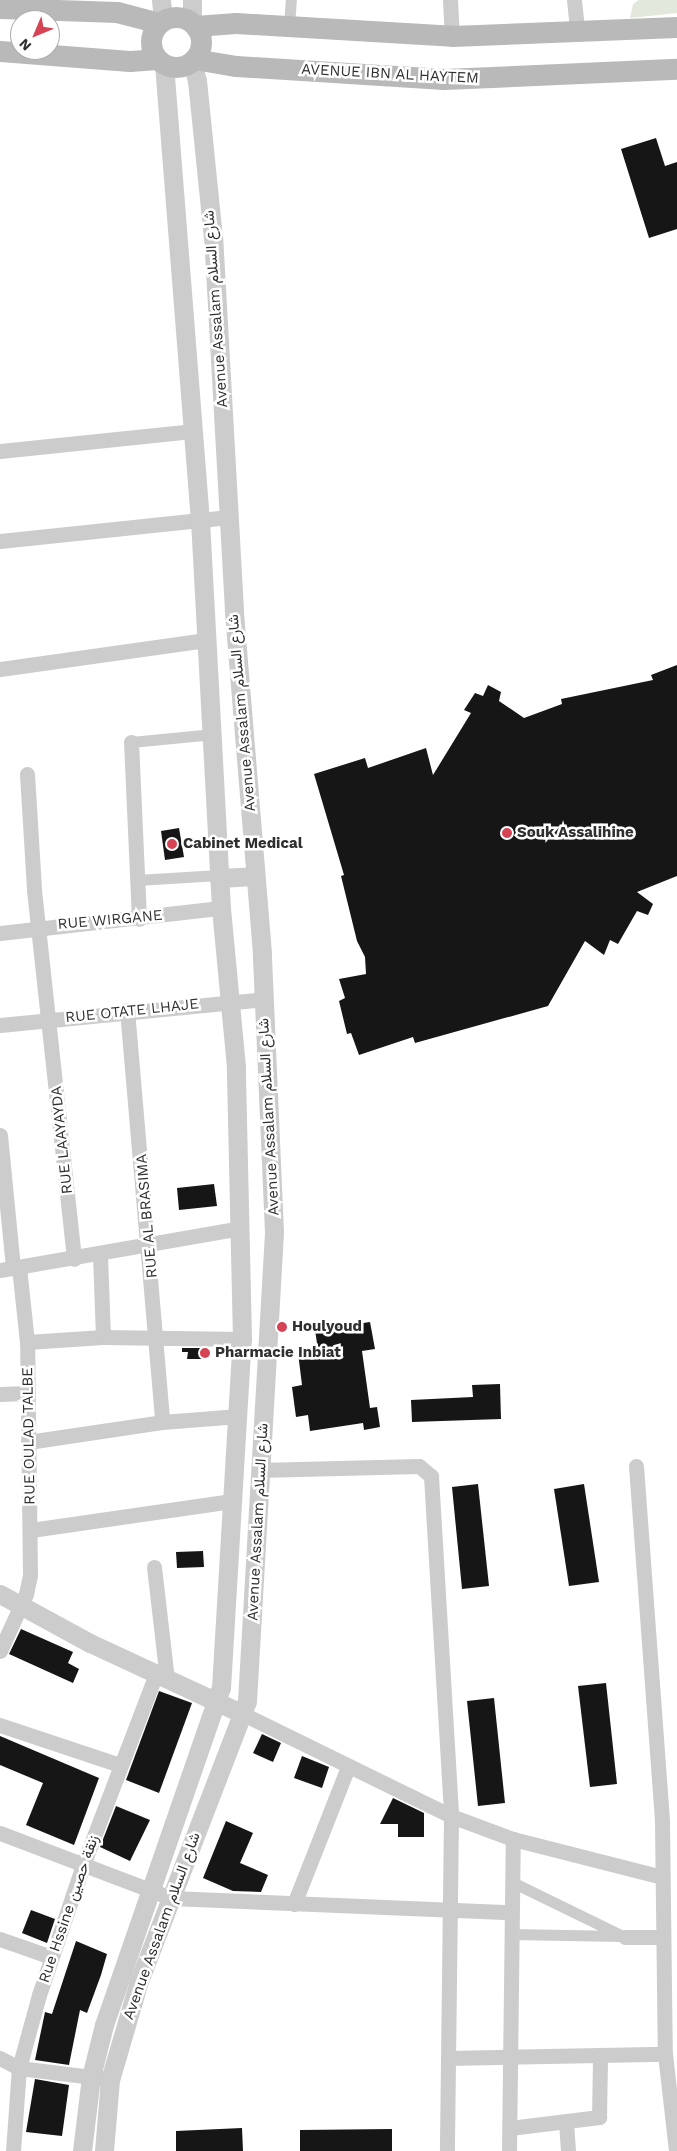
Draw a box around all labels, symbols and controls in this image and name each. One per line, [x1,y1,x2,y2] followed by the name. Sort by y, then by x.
[10,10,60,60] north arrow
[16,36,34,54] text: N
[300,60,480,88] street label: AVENUE IBN AL HAYTEM
[200,209,232,409] street label: Avenue Assalam شارع السلام
[224,613,260,813] street label: Avenue Assalam شارع السلام
[517,824,634,842] place label: Souk Assalihine
[501,827,513,839] marker: Souk Assalihine
[183,835,303,853] place label: Cabinet Medical
[165,837,179,851] marker: Cabinet Medical
[57,906,163,934] street label: RUE WIRGANE
[64,995,200,1027] street label: RUE OTATE LHAJE
[255,1017,283,1217] street label: Avenue Assalam شارع السلام
[47,1085,77,1195] street label: RUE LAAYAYDA
[133,1153,161,1279] street label: RUE AL BRASIMA
[292,1318,362,1336] place label: Houlyoud
[276,1321,288,1333] marker: Houlyoud
[215,1344,341,1362] place label: Pharmacie Inbiat
[199,1347,211,1359] marker: Pharmacie Inbiat
[19,1367,39,1505] street label: RUE OULAD TALBE
[244,1422,272,1622] street label: Avenue Assalam شارع السلام
[120,1830,204,2022] street label: Avenue Assalam شارع السلام
[35,1833,103,1985] street label: Rue Hssine زنقة حصين

